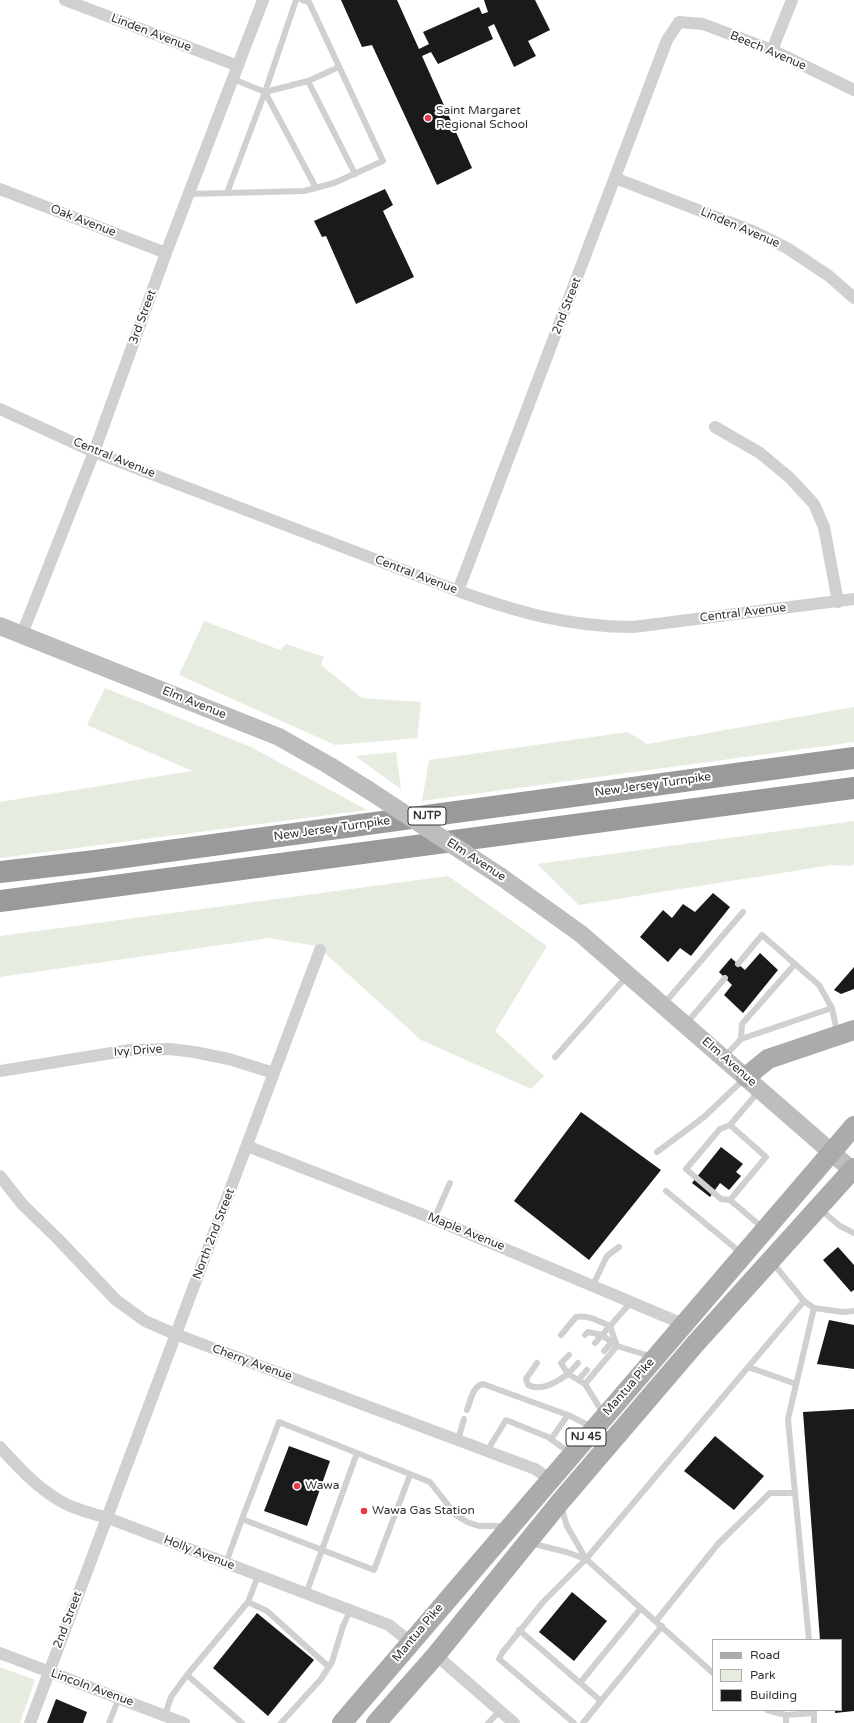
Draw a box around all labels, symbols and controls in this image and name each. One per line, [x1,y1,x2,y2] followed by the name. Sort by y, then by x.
[109,11,193,55] street label: Linden Avenue
[728,28,808,74] street label: Beech Avenue
[436,104,528,132] place label: Saint Margaret Regional School
[423,113,433,123] marker: Saint Margaret Regional School
[48,202,118,240] street label: Oak Avenue
[698,205,782,251] street label: Linden Avenue
[550,275,584,337] street label: 2nd Street
[126,288,160,346] street label: 3rd Street
[71,435,157,481] street label: Central Avenue
[373,553,459,597] street label: Central Avenue
[699,601,787,625] street label: Central Avenue
[160,684,228,722] street label: Elm Avenue
[594,770,712,800] street label: New Jersey Turnpike
[408,807,446,825] road number: NJTP
[273,814,391,844] street label: New Jersey Turnpike
[444,836,508,884] street label: Elm Avenue
[699,1034,759,1090] street label: Elm Avenue
[113,1042,163,1060] street label: Ivy Drive
[190,1187,238,1281] street label: North 2nd Street
[425,1210,507,1254] street label: Maple Avenue
[210,1342,294,1384] street label: Cherry Avenue
[600,1355,658,1419] street label: Mantua Pike
[566,1428,606,1446] road number: NJ 45
[305,1479,339,1493] place label: Wawa
[292,1481,302,1491] marker: Wawa
[372,1504,475,1518] place label: Wawa Gas Station
[359,1506,369,1516] marker: Wawa Gas Station
[162,1533,236,1573] street label: Holly Avenue
[51,1589,85,1651] street label: 2nd Street
[390,1601,446,1665] street label: Mantua Pike
[712,1639,842,1711] legend
[750,1648,780,1662] text: Road
[49,1666,135,1710] street label: Lincoln Avenue
[750,1668,776,1682] text: Park
[750,1688,797,1702] text: Building

